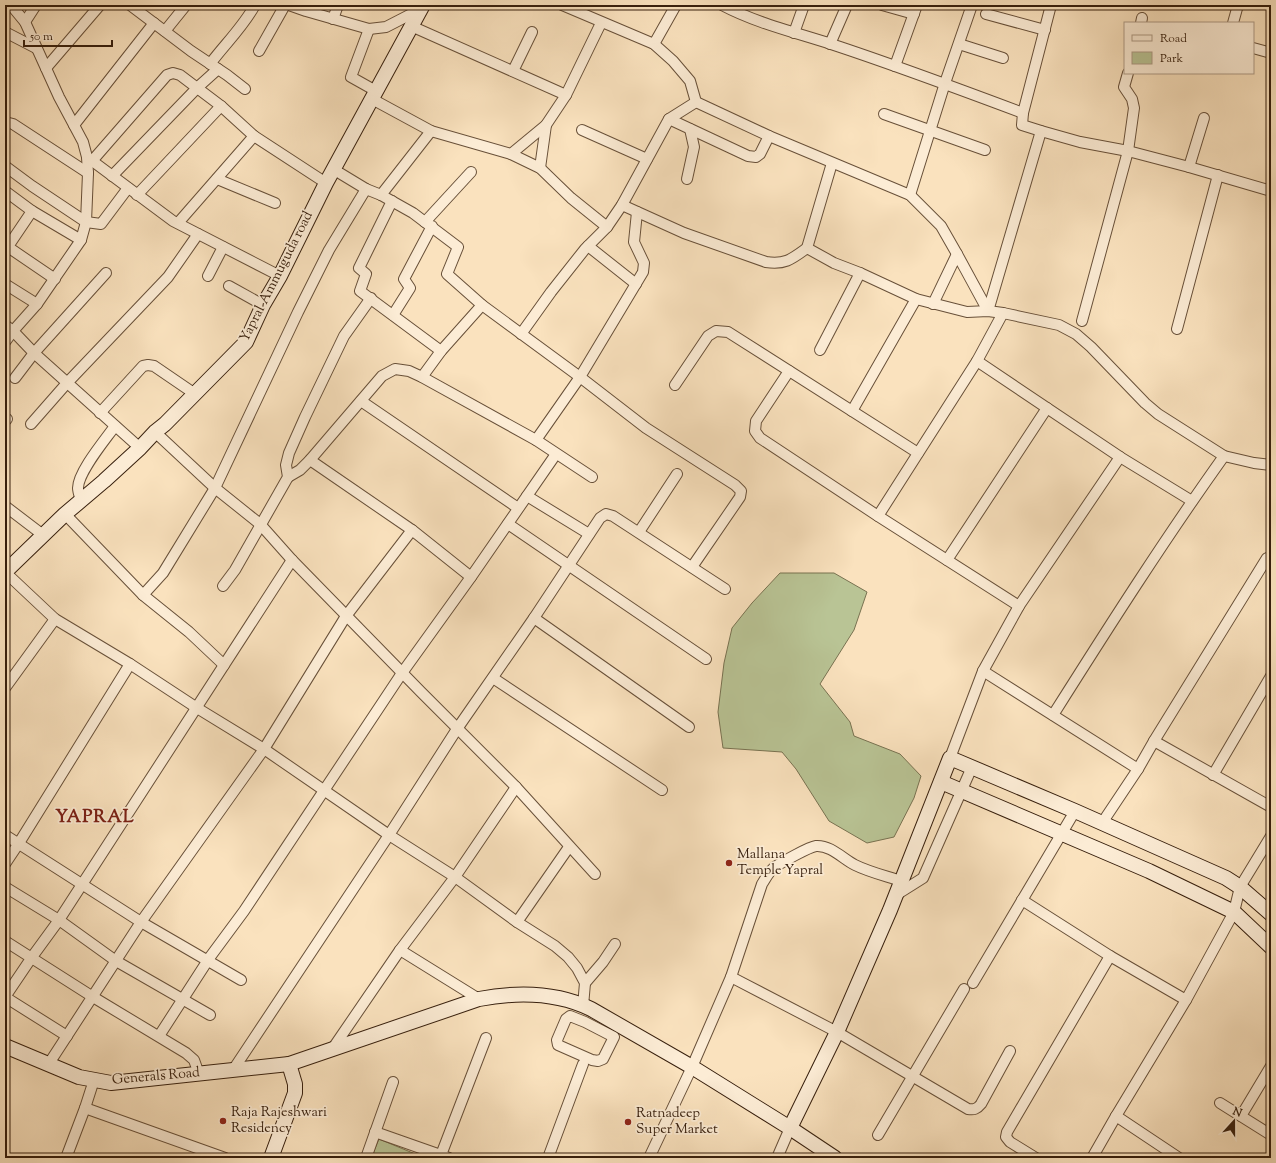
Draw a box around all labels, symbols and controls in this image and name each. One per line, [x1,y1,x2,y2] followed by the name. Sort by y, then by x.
[24,22,112,48] scale bar
[1124,22,1254,74] legend
[29,28,53,46] text: 50 m
[1160,30,1187,48] text: Road
[1160,50,1183,68] text: Park
[235,208,319,346] street label: Yapral-Ammuguda road
[55,805,135,831] district label: YAPRAL
[737,845,823,881] place label: Mallana Temple Yapral
[724,858,734,868] marker: Mallana Temple Yapral
[111,1063,201,1091] street label: Generals Road
[1214,1101,1254,1141] north arrow
[231,1103,327,1139] place label: Raja Rajeshwari Residency
[1229,1103,1244,1122] text: N
[636,1104,718,1140] place label: Ratnadeep Super Market
[218,1116,228,1126] marker: Raja Rajeshwari Residency
[623,1117,633,1127] marker: Ratnadeep Super Market

